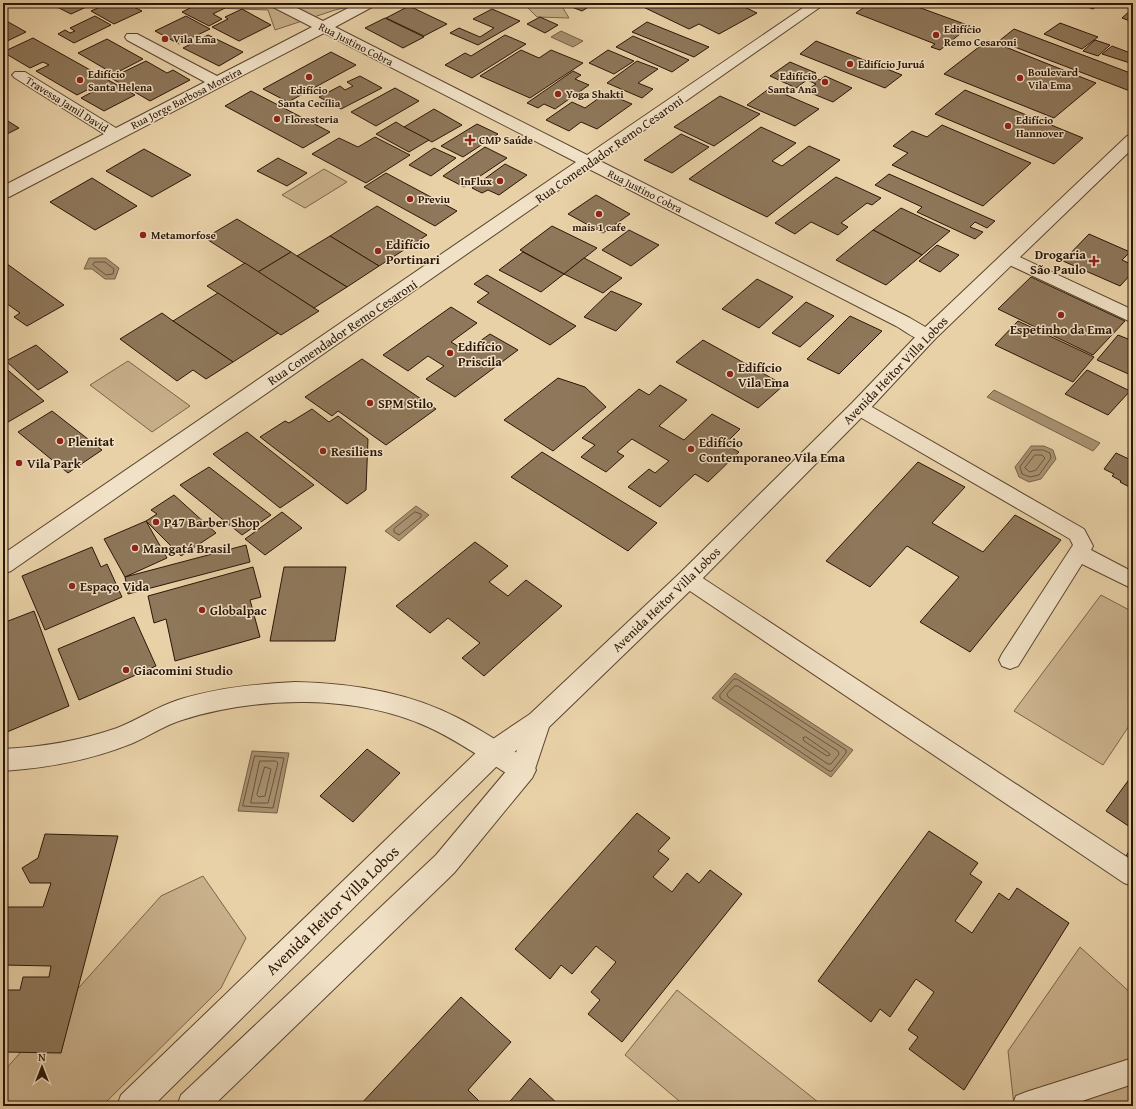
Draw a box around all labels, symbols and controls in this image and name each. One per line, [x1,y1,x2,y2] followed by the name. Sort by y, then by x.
[316,18,397,70] street label: Rua Justino Cobra
[944,21,1017,50] place label: Edifício Remo Cesaroni
[931,30,941,40] marker: Edifício Remo Cesaroni
[173,31,217,47] place label: Vila Ema
[160,34,170,44] marker: Vila Ema
[858,56,925,72] place label: Edifício Juruá
[845,59,855,69] marker: Edifício Juruá
[128,63,245,133] street label: Rua Jorge Barbosa Moreira
[1028,64,1079,93] place label: Boulevard Vila Ema
[88,66,152,95] place label: Edifício Santa Helena
[768,68,817,97] place label: Edifício Santa Ana
[23,72,112,136] street label: Travessa Jamil David
[304,72,314,82] marker: Edifício Santa Cecília
[1015,73,1025,83] marker: Boulevard Vila Ema
[75,75,85,85] marker: Edifício Santa Helena
[820,77,830,87] marker: Edifício Santa Ana
[278,82,341,111] place label: Edifício Santa Cecília
[566,86,624,102] place label: Yoga Shakti
[553,89,563,99] marker: Yoga Shakti
[531,91,688,208] street label: Rua Comendador Remo Cesaroni
[285,111,339,127] place label: Floresteria
[1016,112,1064,141] place label: Edifício Hannover
[272,114,282,124] marker: Floresteria
[1003,121,1013,131] marker: Edifício Hannover
[479,132,534,148] place label: CMP Saúde
[464,134,476,146] marker: CMP Saúde
[605,165,686,217] street label: Rua Justino Cobra
[461,173,492,189] place label: InFlux
[495,176,505,186] marker: InFlux
[418,191,451,207] place label: Previu
[405,194,415,204] marker: Previu
[594,209,604,219] marker: mais 1 cafe
[572,219,626,235] place label: mais 1 cafe
[151,227,216,243] place label: Metamorfose
[138,230,148,240] marker: Metamorfose
[386,235,440,269] place label: Edifício Portinari
[1030,245,1086,279] place label: Drogaria São Paulo
[373,246,383,256] marker: Edifício Portinari
[1089,256,1099,266] marker: Drogaria São Paulo
[264,275,421,390] street label: Rua Comendador Remo Cesaroni
[1056,310,1066,320] marker: Espetinho da Ema
[838,312,952,429] street label: Avenida Heitor Villa Lobos
[1010,320,1112,339] place label: Espetinho da Ema
[458,337,502,371] place label: Edifício Priscila
[445,348,455,358] marker: Edifício Priscila
[738,358,789,392] place label: Edifício Vila Ema
[725,369,735,379] marker: Edifício Vila Ema
[378,394,433,413] place label: SPM Stilo
[365,398,375,408] marker: SPM Stilo
[68,432,114,451] place label: Plenitat
[699,433,845,467] place label: Edifício Contemporaneo Vila Ema
[55,436,65,446] marker: Plenitat
[331,442,383,461] place label: Resiliens
[686,444,696,454] marker: Edifício Contemporaneo Vila Ema
[318,446,328,456] marker: Resiliens
[27,454,81,473] place label: Vila Park
[14,458,24,468] marker: Vila Park
[164,513,260,532] place label: P47 Barber Shop
[151,517,161,527] marker: P47 Barber Shop
[143,539,231,558] place label: Mangatá Brasil
[608,542,725,656] street label: Avenida Heitor Villa Lobos
[130,543,140,553] marker: Mangatá Brasil
[80,577,150,596] place label: Espaço Vida
[67,581,77,591] marker: Espaço Vida
[210,601,267,620] place label: Globalpac
[197,605,207,615] marker: Globalpac
[134,661,233,680] place label: Giacomini Studio
[121,665,131,675] marker: Giacomini Studio
[260,840,404,980] street label: Avenida Heitor Villa Lobos
[22,1047,62,1087] north arrow
[38,1049,46,1065] text: N

